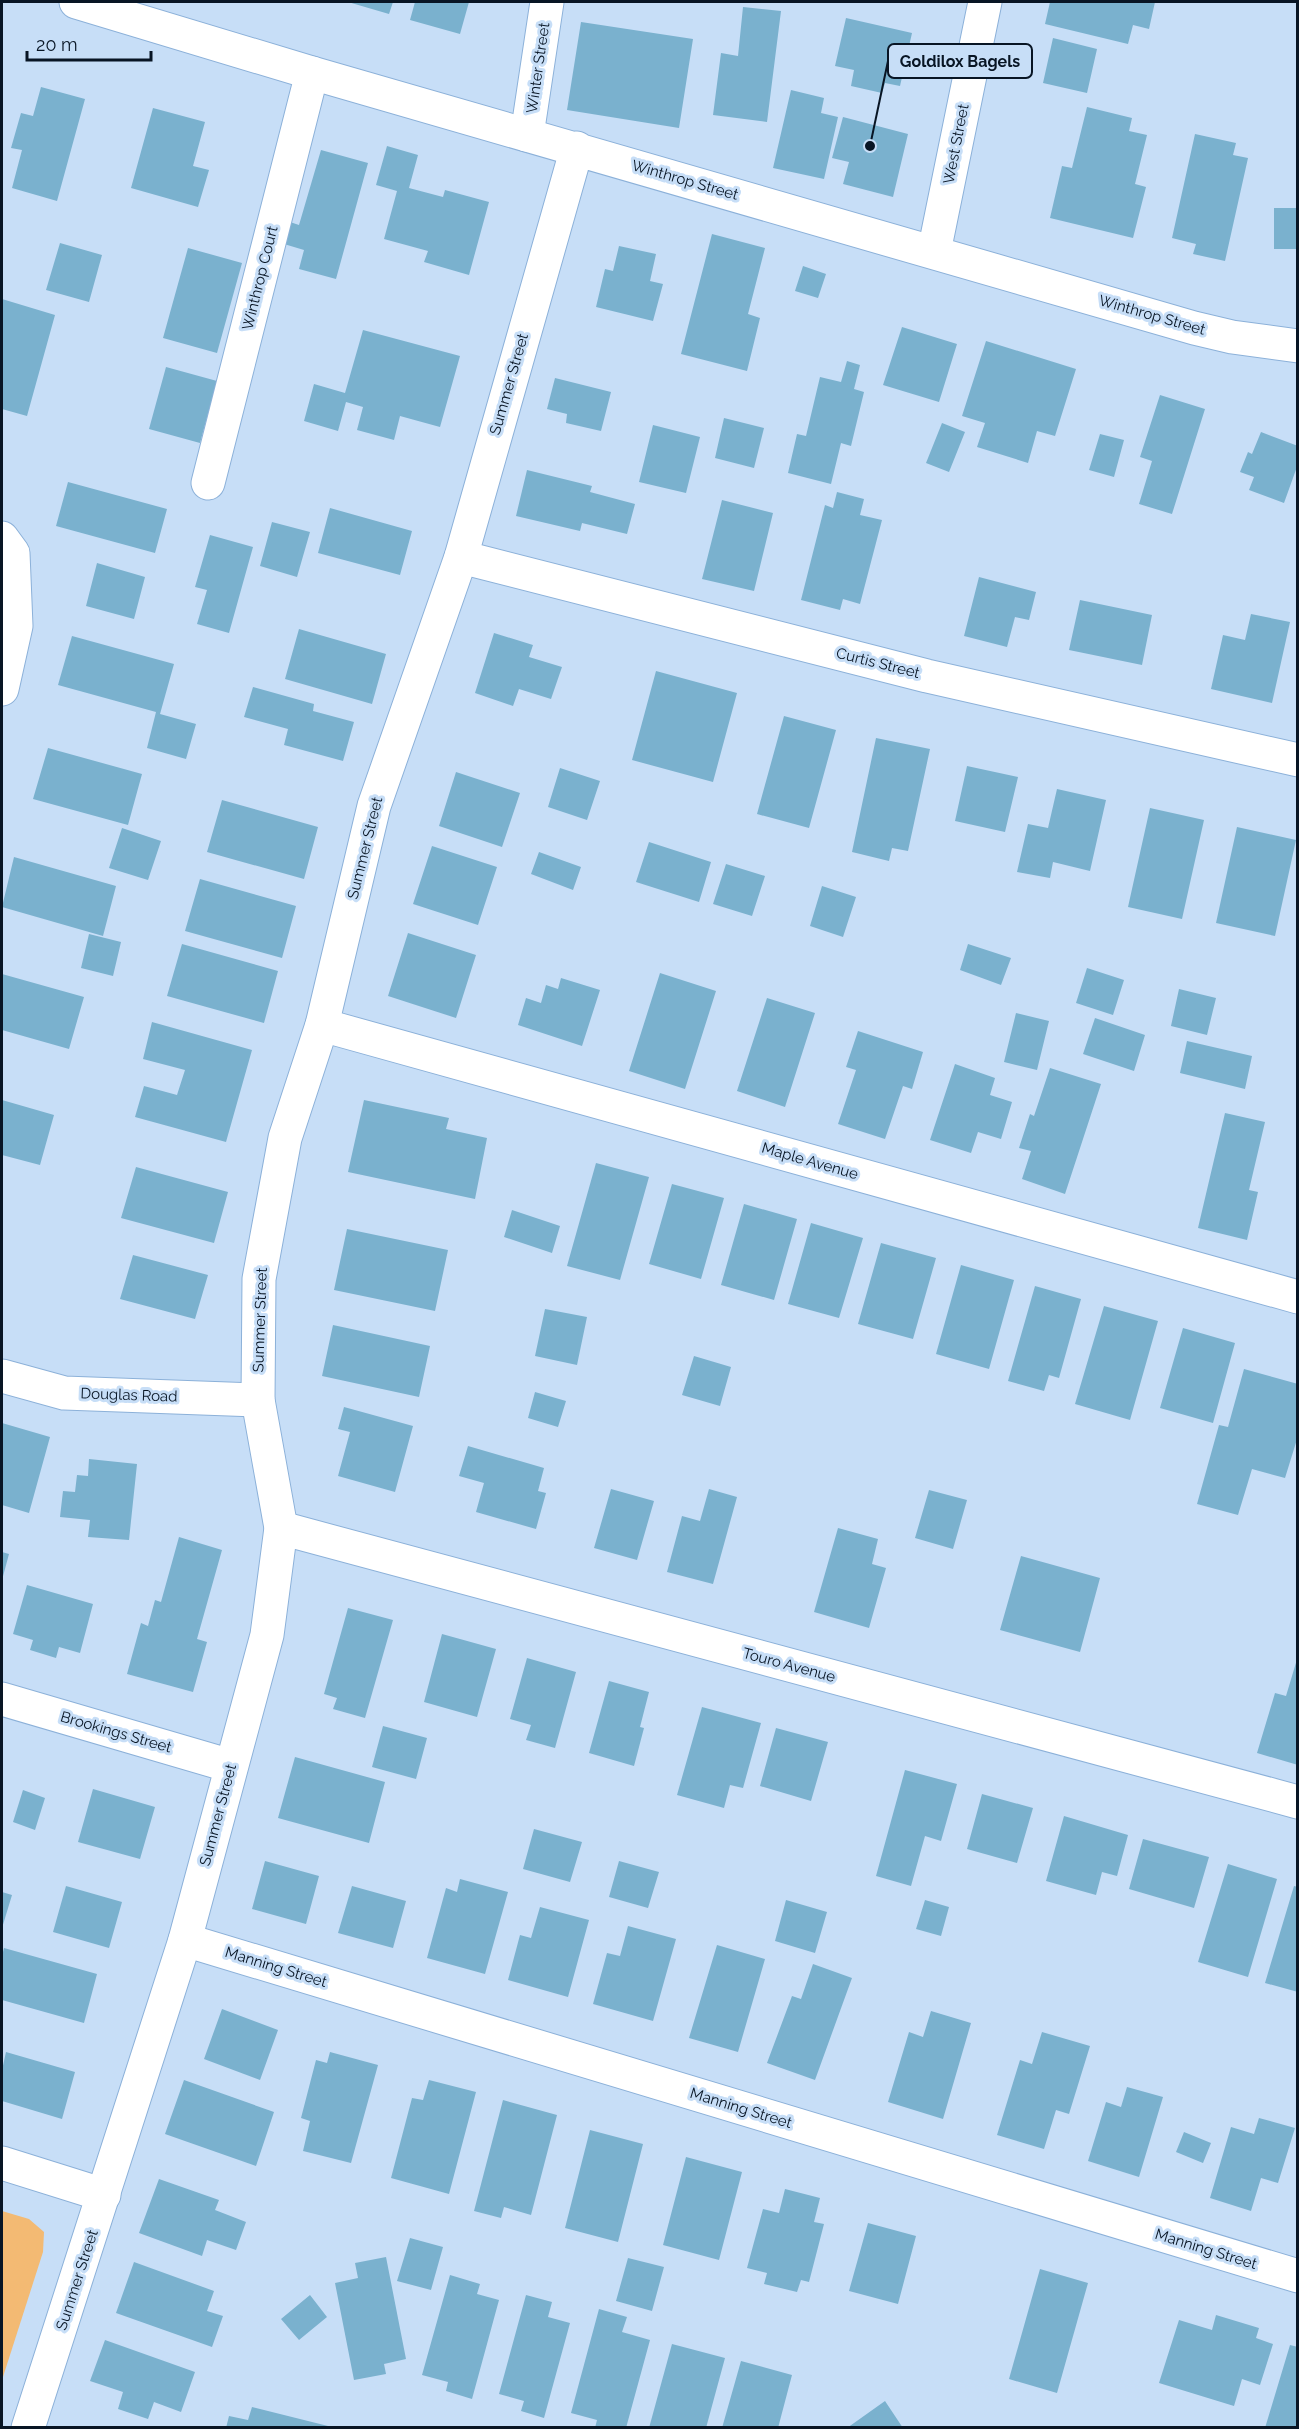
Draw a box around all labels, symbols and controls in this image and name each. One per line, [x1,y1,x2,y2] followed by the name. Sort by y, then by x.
[523,21,553,115] street label: Winter Street
[27,24,152,62] scale bar
[36,34,78,55] text: 20 m
[888,44,1032,78] callout: Goldilox Bagels
[900,52,1020,71] text: Goldilox Bagels
[939,102,973,186] street label: West Street
[630,156,740,204] street label: Winthrop Street
[238,224,282,332] street label: Winthrop Court
[1097,291,1207,339] street label: Winthrop Street
[486,331,532,437] street label: Summer Street
[834,644,922,682] street label: Curtis Street
[344,795,386,901] street label: Summer Street
[760,1139,860,1183] street label: Maple Avenue
[249,1267,271,1373] street label: Summer Street
[80,1384,178,1406] street label: Douglas Road
[741,1644,838,1686] street label: Touro Avenue
[58,1708,174,1756] street label: Brookings Street
[196,1762,240,1868] street label: Summer Street
[223,1943,329,1991] street label: Manning Street
[688,2084,794,2132] street label: Manning Street
[1153,2225,1259,2273] street label: Manning Street
[52,2227,102,2333] street label: Summer Street

